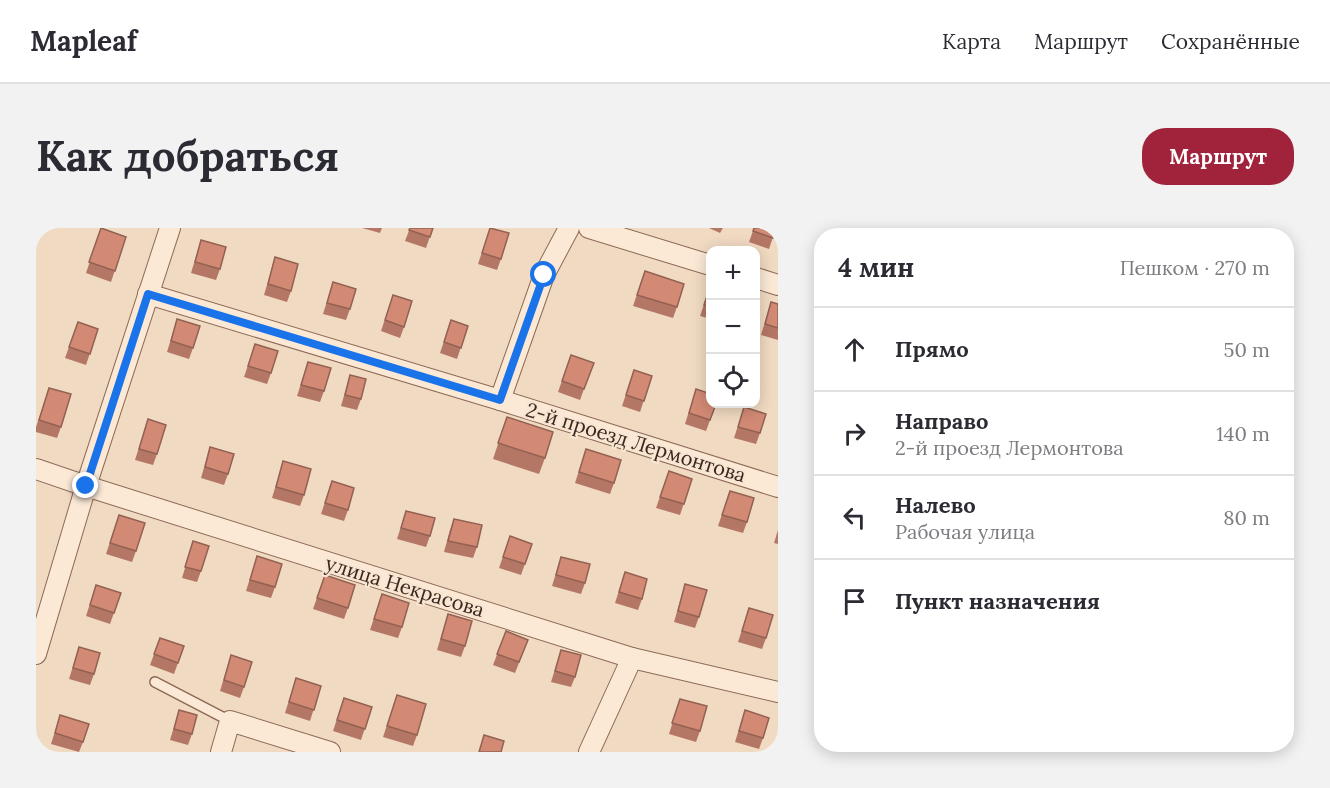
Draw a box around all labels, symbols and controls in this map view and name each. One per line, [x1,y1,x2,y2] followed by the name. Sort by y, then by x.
[30,23,137,59] text: Mapleaf
[942,28,1001,55] text: Карта
[1034,28,1128,55] text: Маршрут
[1161,28,1300,55] text: Сохранённые
[1142,128,1294,185] button: Маршрут
[36,129,339,183] text: Как добраться
[706,246,760,408] map controls
[706,246,760,300] button: +
[838,251,914,284] text: 4 мин
[1120,255,1270,280] text: Пешком · 270 m
[530,261,556,287] route start
[706,300,760,354] button: −
[838,333,871,366] icon: ahead
[895,335,969,363] text: Прямо
[1224,337,1270,362] text: 50 m
[706,354,760,408] button: locate
[523,397,749,487] street label: 2-й проезд Лермонтова
[895,407,989,435] text: Направо
[838,417,871,450] icon: right
[1216,421,1270,446] text: 140 m
[895,435,1124,460] text: 2-й проезд Лермонтова
[72,472,98,498] route end
[895,491,976,519] text: Налево
[838,501,871,534] icon: left
[1223,505,1270,530] text: 80 m
[895,519,1035,544] text: Рабочая улица
[323,550,487,622] street label: улица Некрасова
[838,585,871,618] icon: arrive
[895,587,1100,615] text: Пункт назначения

